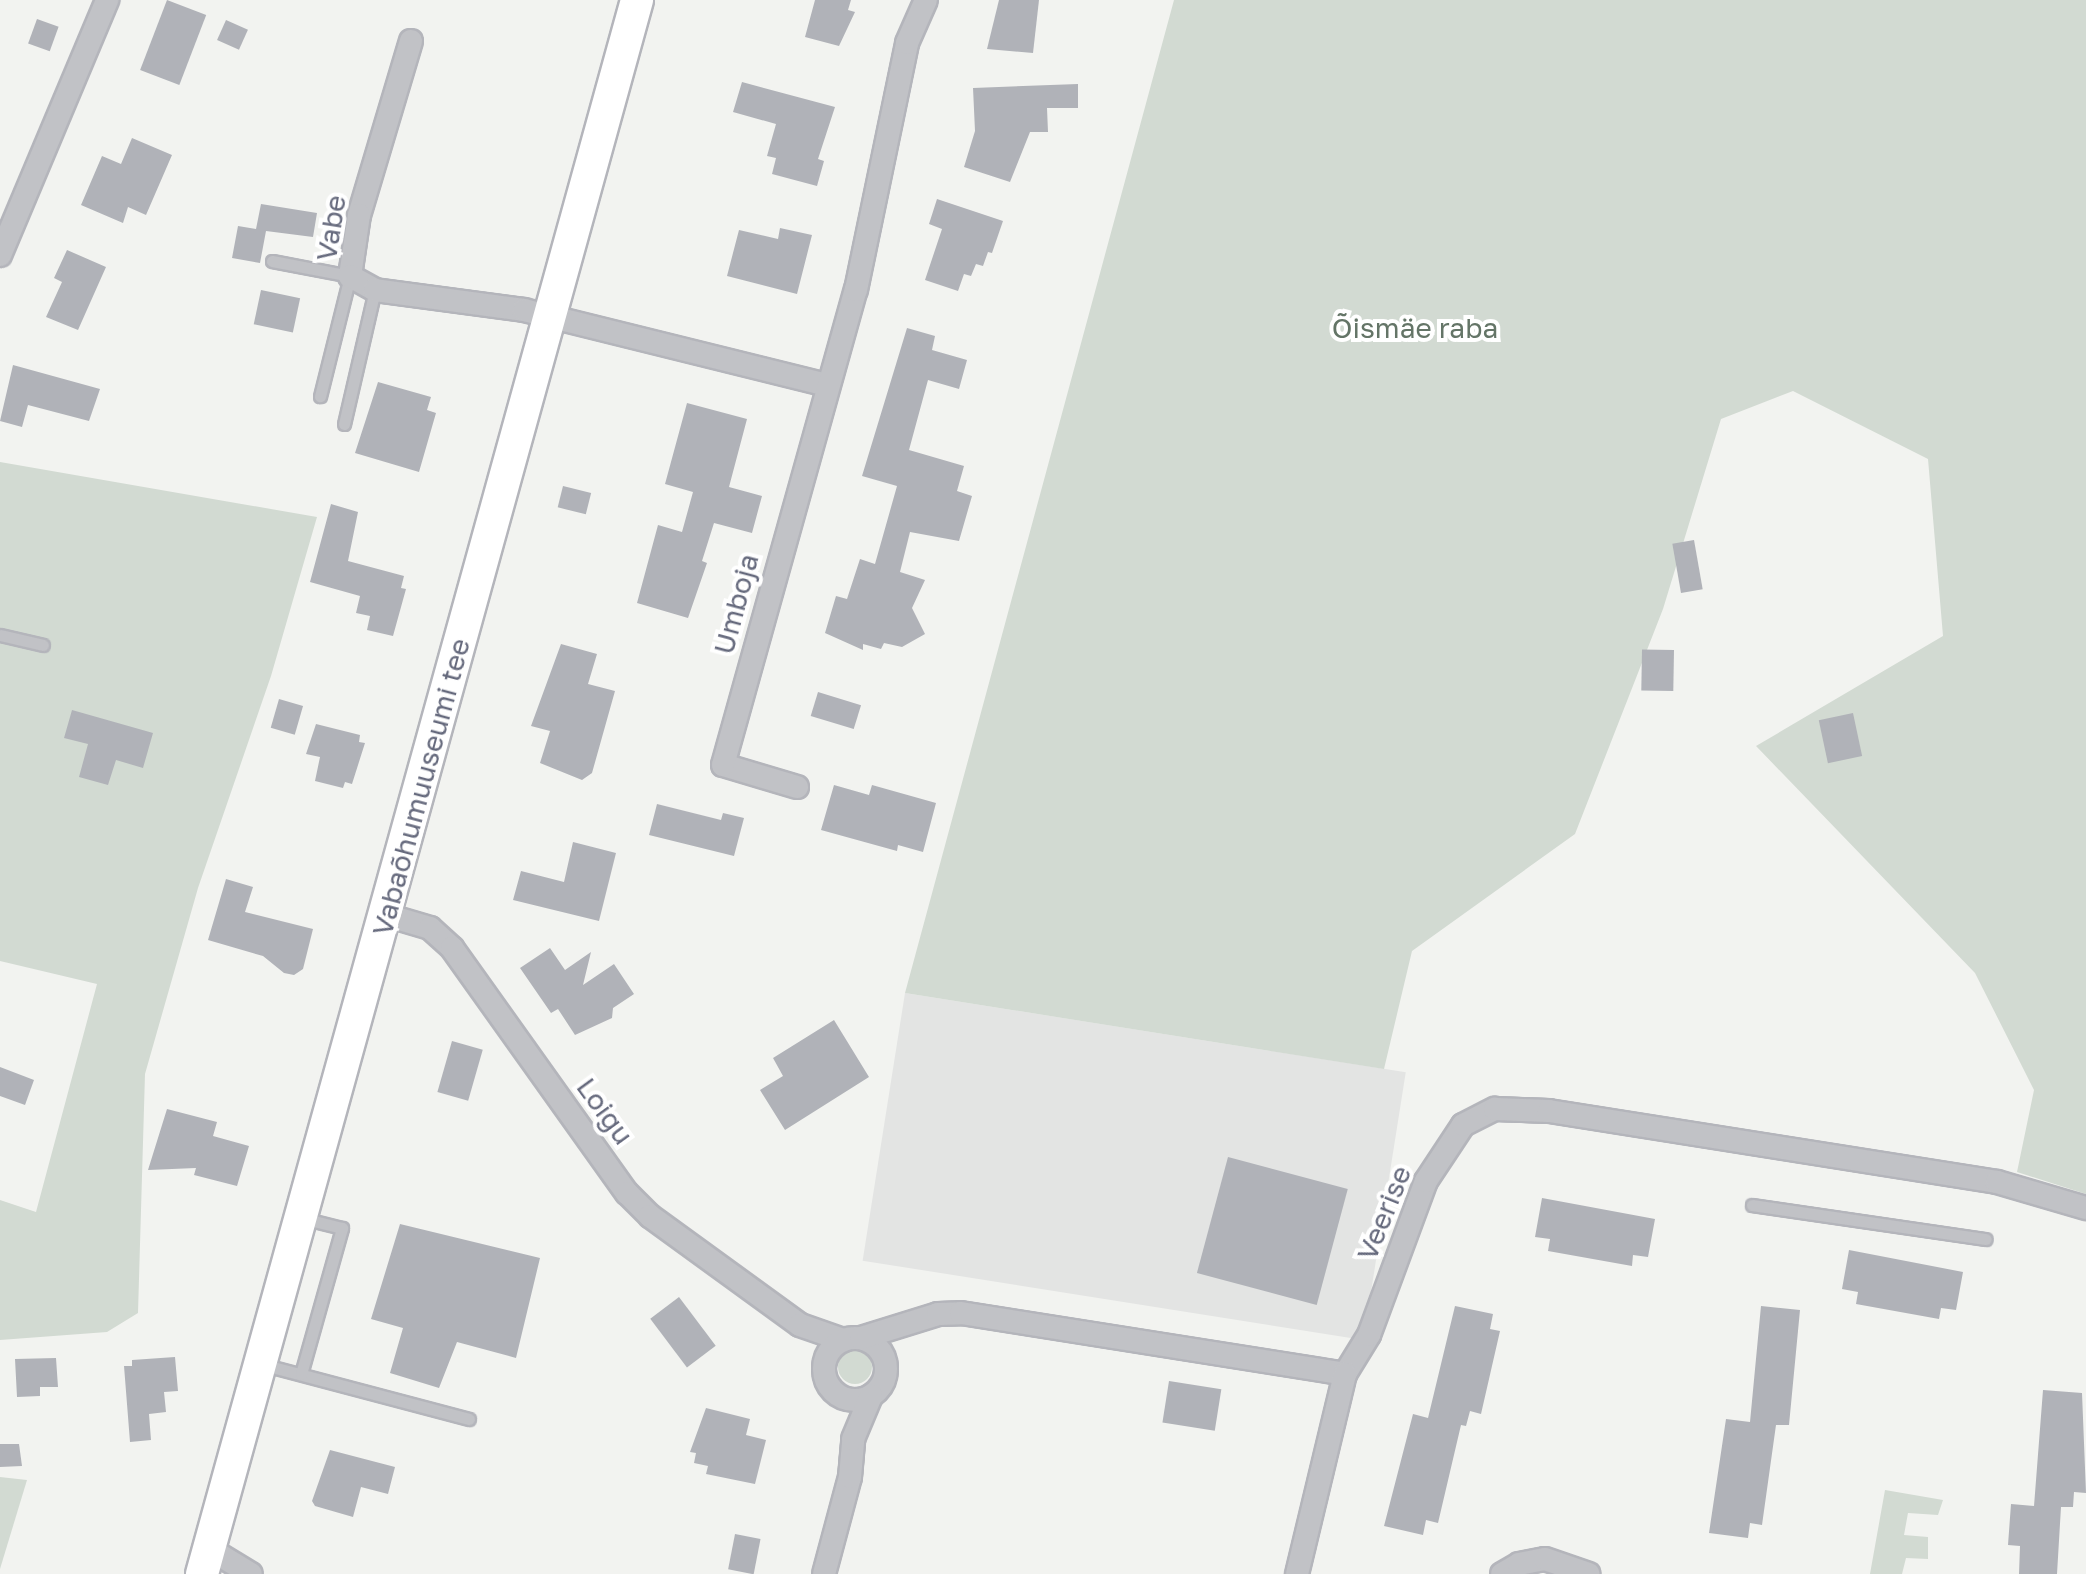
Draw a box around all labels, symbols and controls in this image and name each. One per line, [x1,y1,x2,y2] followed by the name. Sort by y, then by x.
[309,193,353,263] street label: Vabe
[1332,311,1498,345] park label: Õismäe raba
[706,550,766,658] street label: Umboja
[365,635,477,939] street label: Vabaõhumuuseumi tee
[570,1071,640,1151] street label: Loigu
[1350,1161,1418,1265] street label: Veerise

